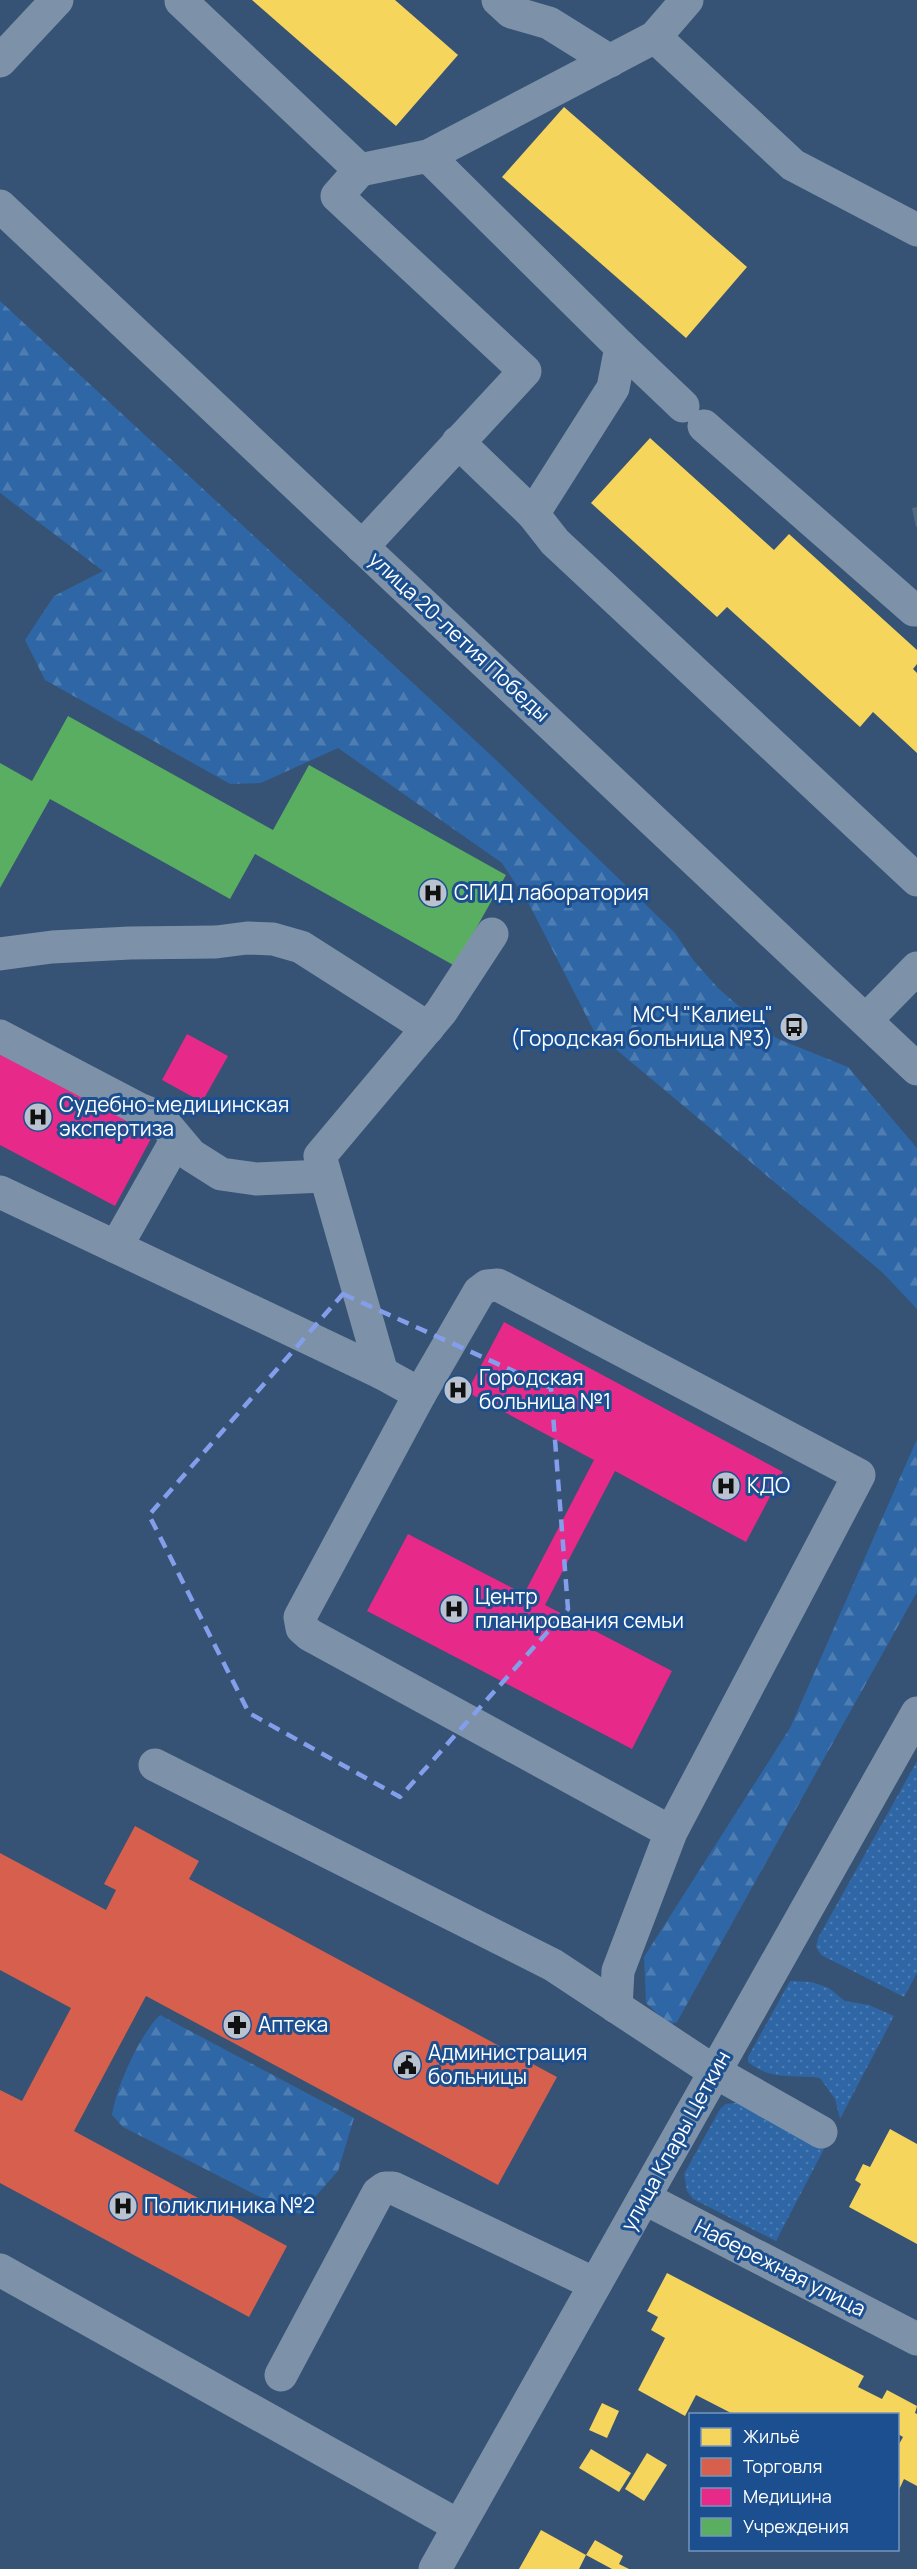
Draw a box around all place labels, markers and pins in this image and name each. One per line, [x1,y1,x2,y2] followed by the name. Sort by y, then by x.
[417,877,449,909] hospital icon: СПИД лаборатория
[454,878,649,906] place label: СПИД лаборатория
[511,1000,773,1052] place label: МСЧ "Калиец" (Городская больница №3)
[778,1011,810,1043] bus stop icon: МСЧ "Калиец" (Городская больница №3)
[59,1090,289,1142] place label: Судебно-медицинская экспертиза
[22,1101,54,1133] hospital icon: Судебно-медицинская экспертиза
[479,1363,611,1415] place label: Городская больница №1
[442,1374,474,1406] hospital icon: Городская больница №1
[710,1470,742,1502] hospital icon: КДО
[747,1471,790,1499] place label: КДО
[475,1582,684,1634] place label: Центр планирования семьи
[438,1593,470,1625] hospital icon: Центр планирования семьи
[221,2009,253,2041] pharmacy icon: Аптека
[258,2010,328,2038] place label: Аптека
[428,2038,587,2090] place label: Администрация больницы
[391,2049,423,2081] public building icon: Администрация больницы
[107,2190,139,2222] hospital icon: Поликлиника №2
[144,2191,315,2219] place label: Поликлиника №2

